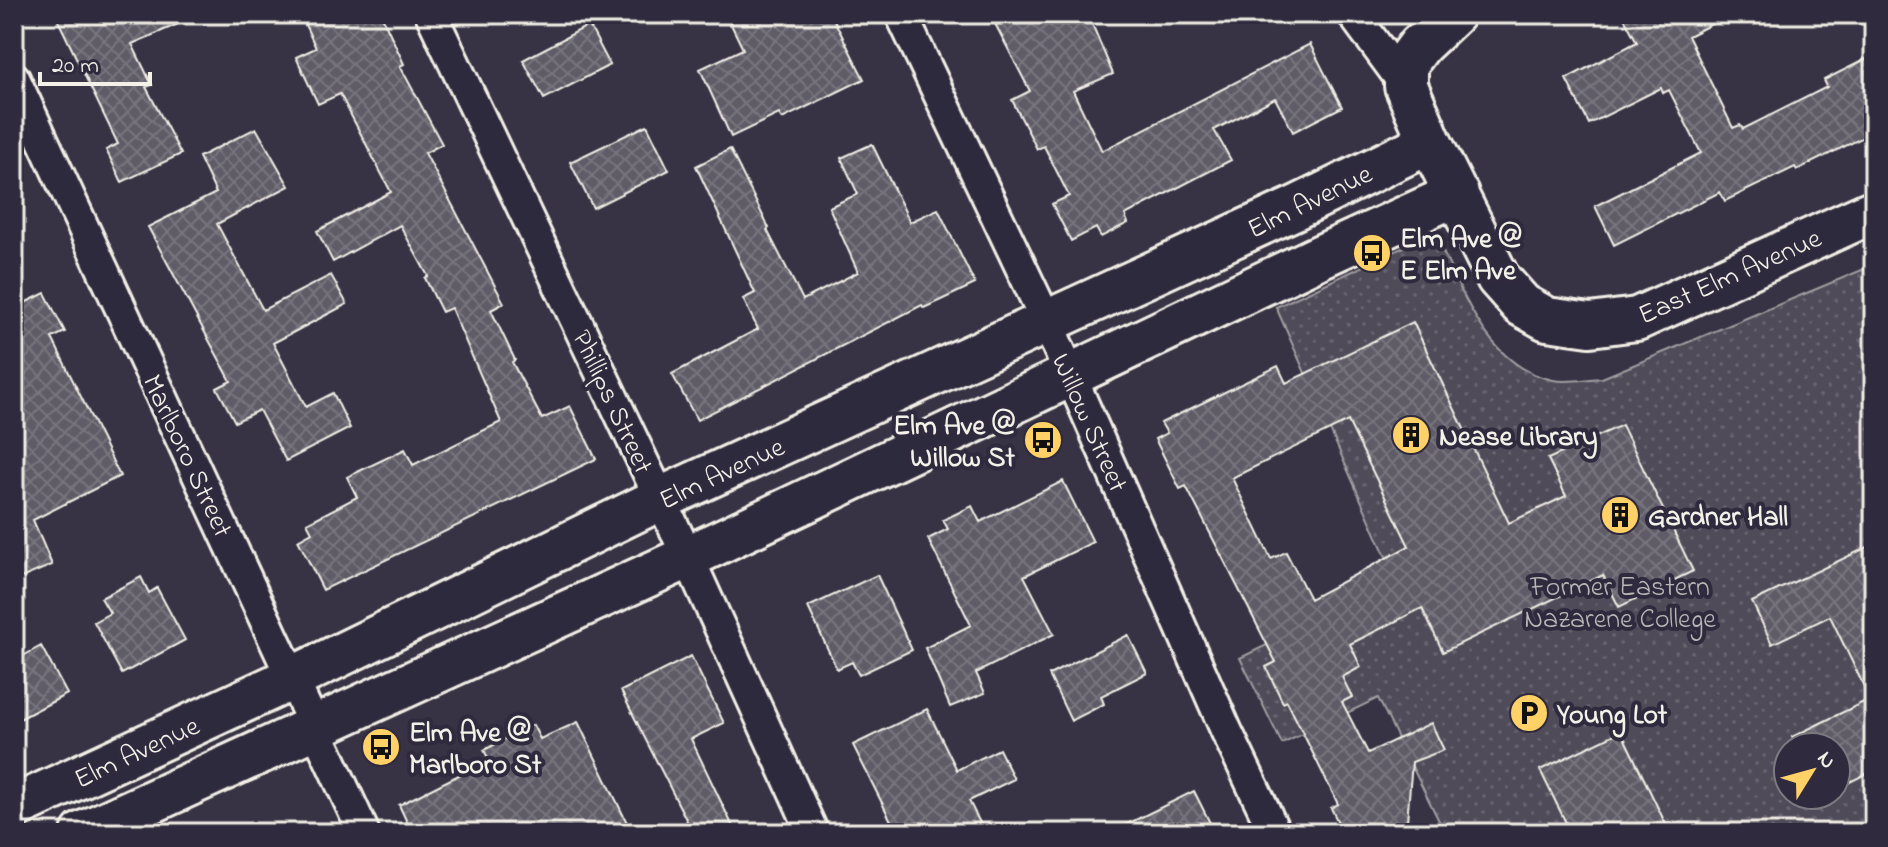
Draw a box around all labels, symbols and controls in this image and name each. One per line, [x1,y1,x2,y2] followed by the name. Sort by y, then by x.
[40,36,150,86] scale bar
[52,49,99,84] text: 20 m
[1241,155,1380,251] street label: Elm Avenue
[1632,219,1829,337] street label: East Elm Avenue
[1400,220,1522,293] place label: Elm Ave @ E Elm Ave
[1351,232,1393,274] bus stop icon: Elm Ave @ E Elm Ave
[560,324,662,481] street label: Phillips Street
[1039,347,1137,499] street label: Willow Street
[130,368,242,545] street label: Marlboro Street
[893,407,1016,480] place label: Elm Ave @ Willow St
[1390,414,1432,456] building icon: Nease Library
[1439,418,1598,459] place label: Nease Library
[1022,419,1064,461] bus stop icon: Elm Ave @ Willow St
[653,428,792,522] street label: Elm Avenue
[1599,494,1641,536] building icon: Gardner Hall
[1648,498,1788,539] place label: Gardner Hall
[1524,568,1716,641] park label: Former Eastern Nazarene College
[1508,692,1550,734] parking icon: Young Lot
[1556,696,1668,738] place label: Young Lot
[68,707,207,801] street label: Elm Avenue
[409,714,542,787] place label: Elm Ave @ Marlboro St
[360,726,402,768] bus stop icon: Elm Ave @ Marlboro St
[1772,731,1852,811] north arrow
[1808,745,1843,776] text: N

